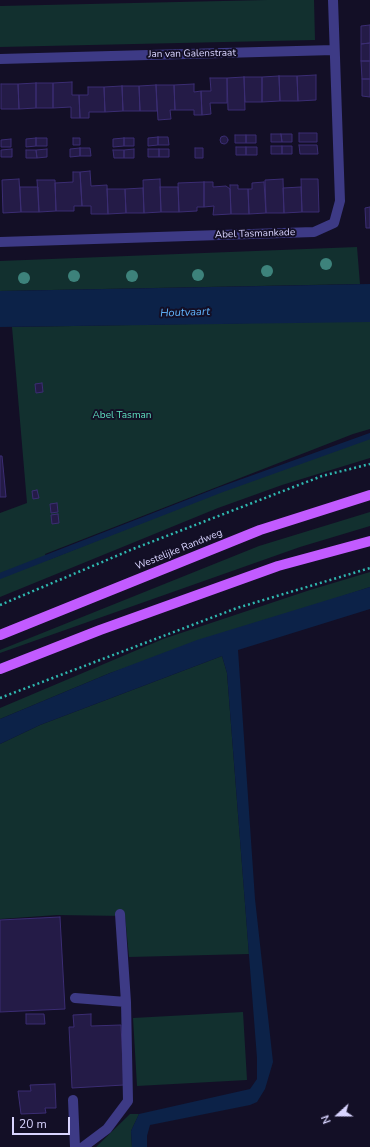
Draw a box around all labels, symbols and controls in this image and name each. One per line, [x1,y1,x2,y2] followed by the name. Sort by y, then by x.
[148,47,236,61] street label: Jan van Galenstraat
[215,227,295,241] street label: Abel Tasmankade
[160,306,210,320] water label: Houtvaart
[93,410,151,422] park label: Abel Tasman
[134,527,224,573] street label: Westelijke Randweg
[318,1095,358,1135] north arrow
[14,1109,72,1135] scale bar
[318,1113,335,1126] text: N
[19,1116,47,1132] text: 20 m

